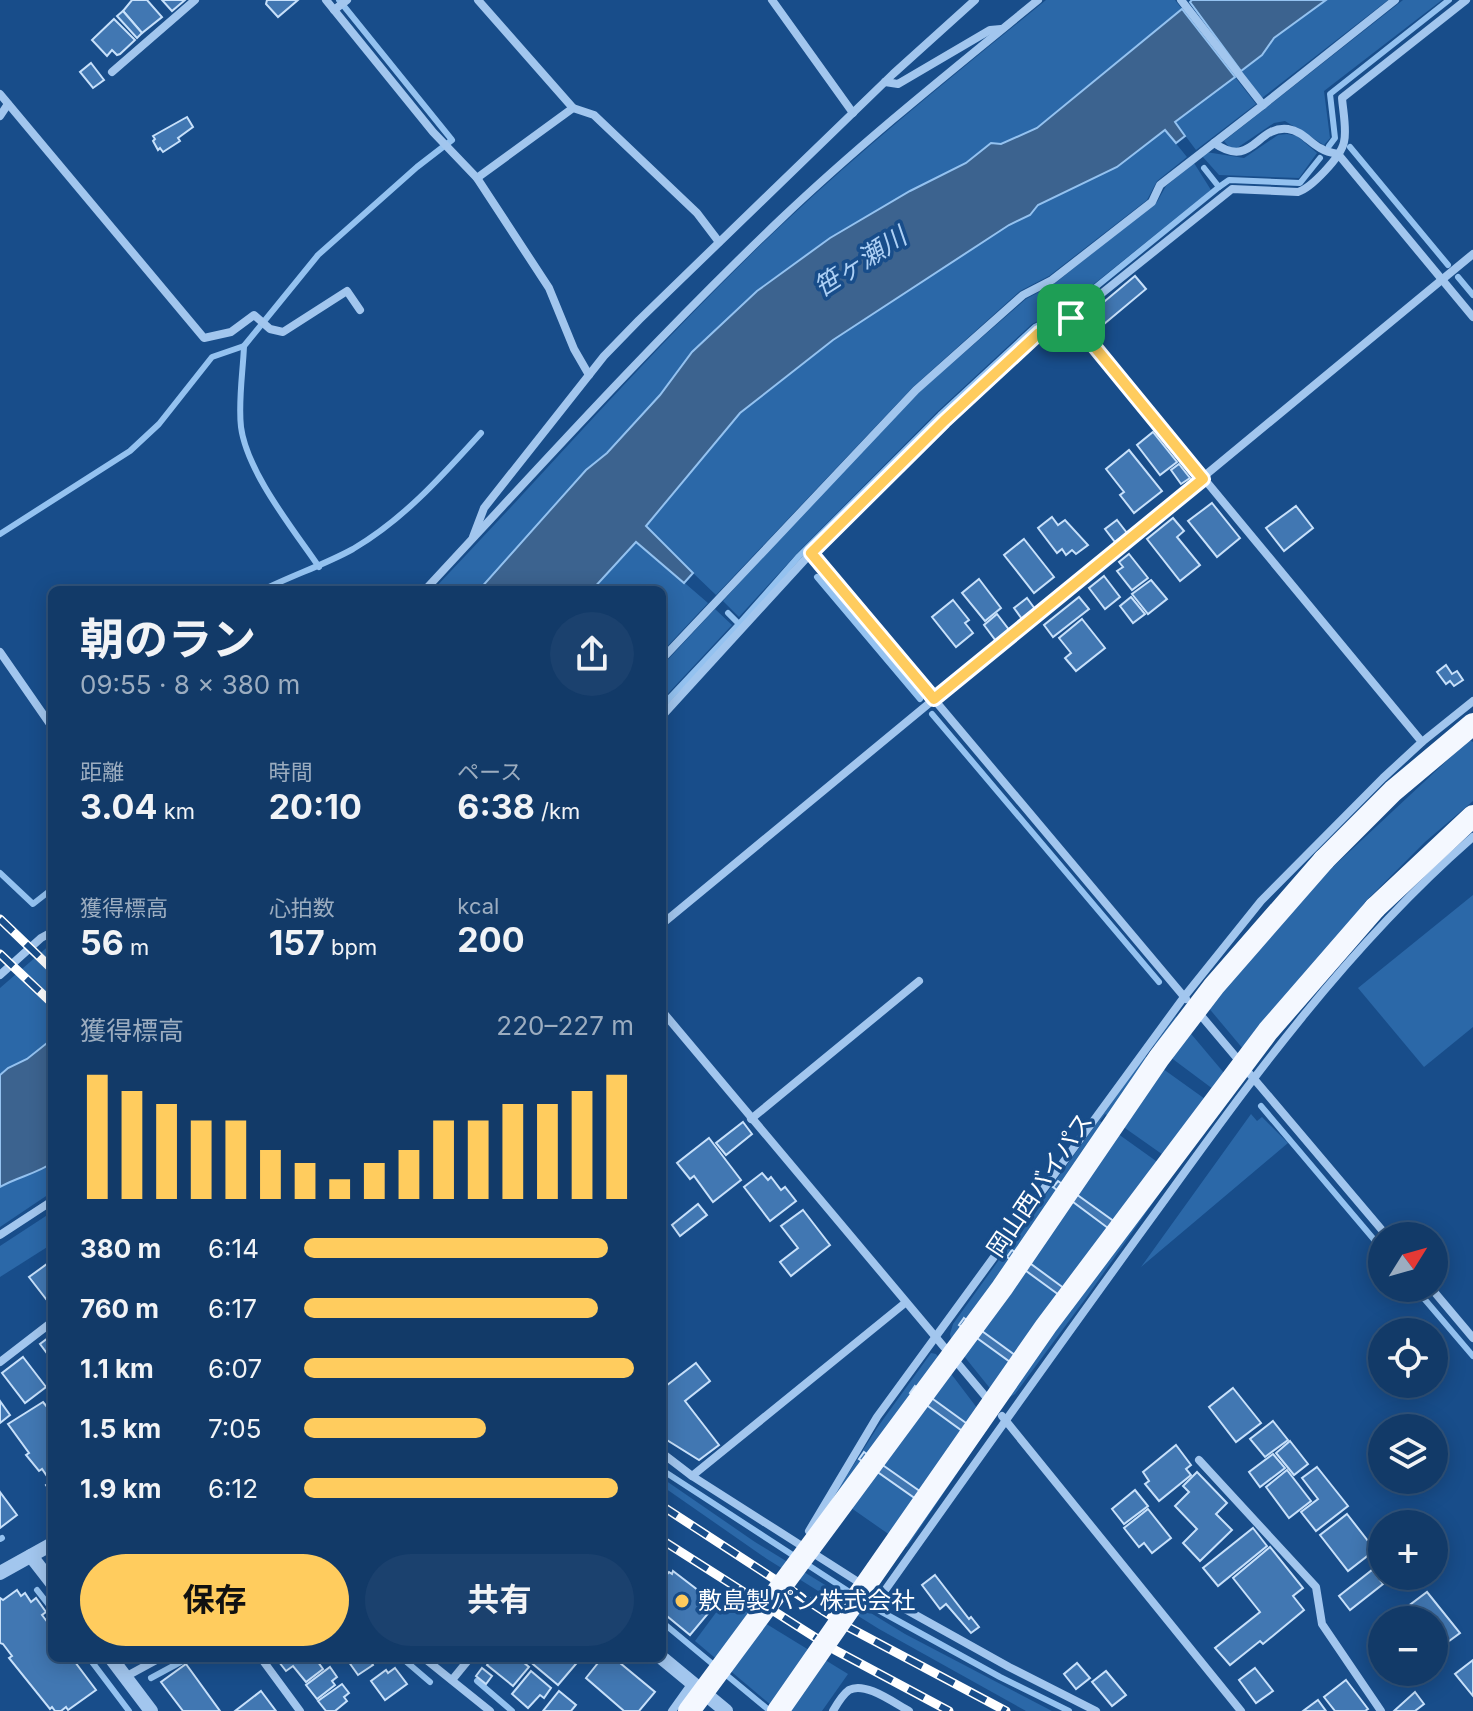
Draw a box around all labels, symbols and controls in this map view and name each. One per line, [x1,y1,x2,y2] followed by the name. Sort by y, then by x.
[808,219,914,303] water label: 笹ヶ瀬川
[1037,284,1105,352] pin
[1049,296,1093,340] icon: arrive
[80,612,256,666] text: 朝のラン
[550,612,634,696] button: share
[80,669,300,700] text: 09:55 · 8 × 380 m
[80,759,124,785] text: 距離
[269,759,313,785] text: 時間
[457,759,522,785] text: ペース
[80,786,158,827] text: 3.04
[269,786,362,827] text: 20:10
[457,786,535,827] text: 6:38
[158,798,195,824] text: km
[535,798,580,824] text: /km
[457,893,499,919] text: kcal
[80,895,168,921] text: 獲得標高
[269,895,335,921] text: 心拍数
[457,919,525,960] text: 200
[80,922,124,963] text: 56
[269,922,325,963] text: 157
[124,934,149,960] text: m
[325,934,377,960] text: bpm
[496,1010,634,1041] text: 220–227 m
[80,1015,184,1046] text: 獲得標高
[981,1107,1098,1262] street label: 岡山西バイパス
[1368,1222,1448,1302] north arrow
[1368,1222,1448,1686] map controls
[80,1233,161,1264] text: 380 m
[208,1233,259,1264] text: 6:14
[80,1293,159,1324] text: 760 m
[208,1293,257,1324] text: 6:17
[1368,1318,1448,1398] button: locate
[80,1353,154,1384] text: 1.1 km
[208,1353,262,1384] text: 6:07
[80,1413,161,1444] text: 1.5 km
[208,1413,262,1444] text: 7:05
[1368,1414,1448,1494] button: layers
[80,1473,161,1504] text: 1.9 km
[208,1473,258,1504] text: 6:12
[1368,1510,1448,1590] button: +
[80,1554,349,1646] button: 保存
[365,1554,634,1646] button: 共有
[698,1586,915,1615] place label: 敷島製パン株式会社
[673,1592,691,1610] marker: 敷島製パン株式会社
[1368,1606,1448,1686] button: −

